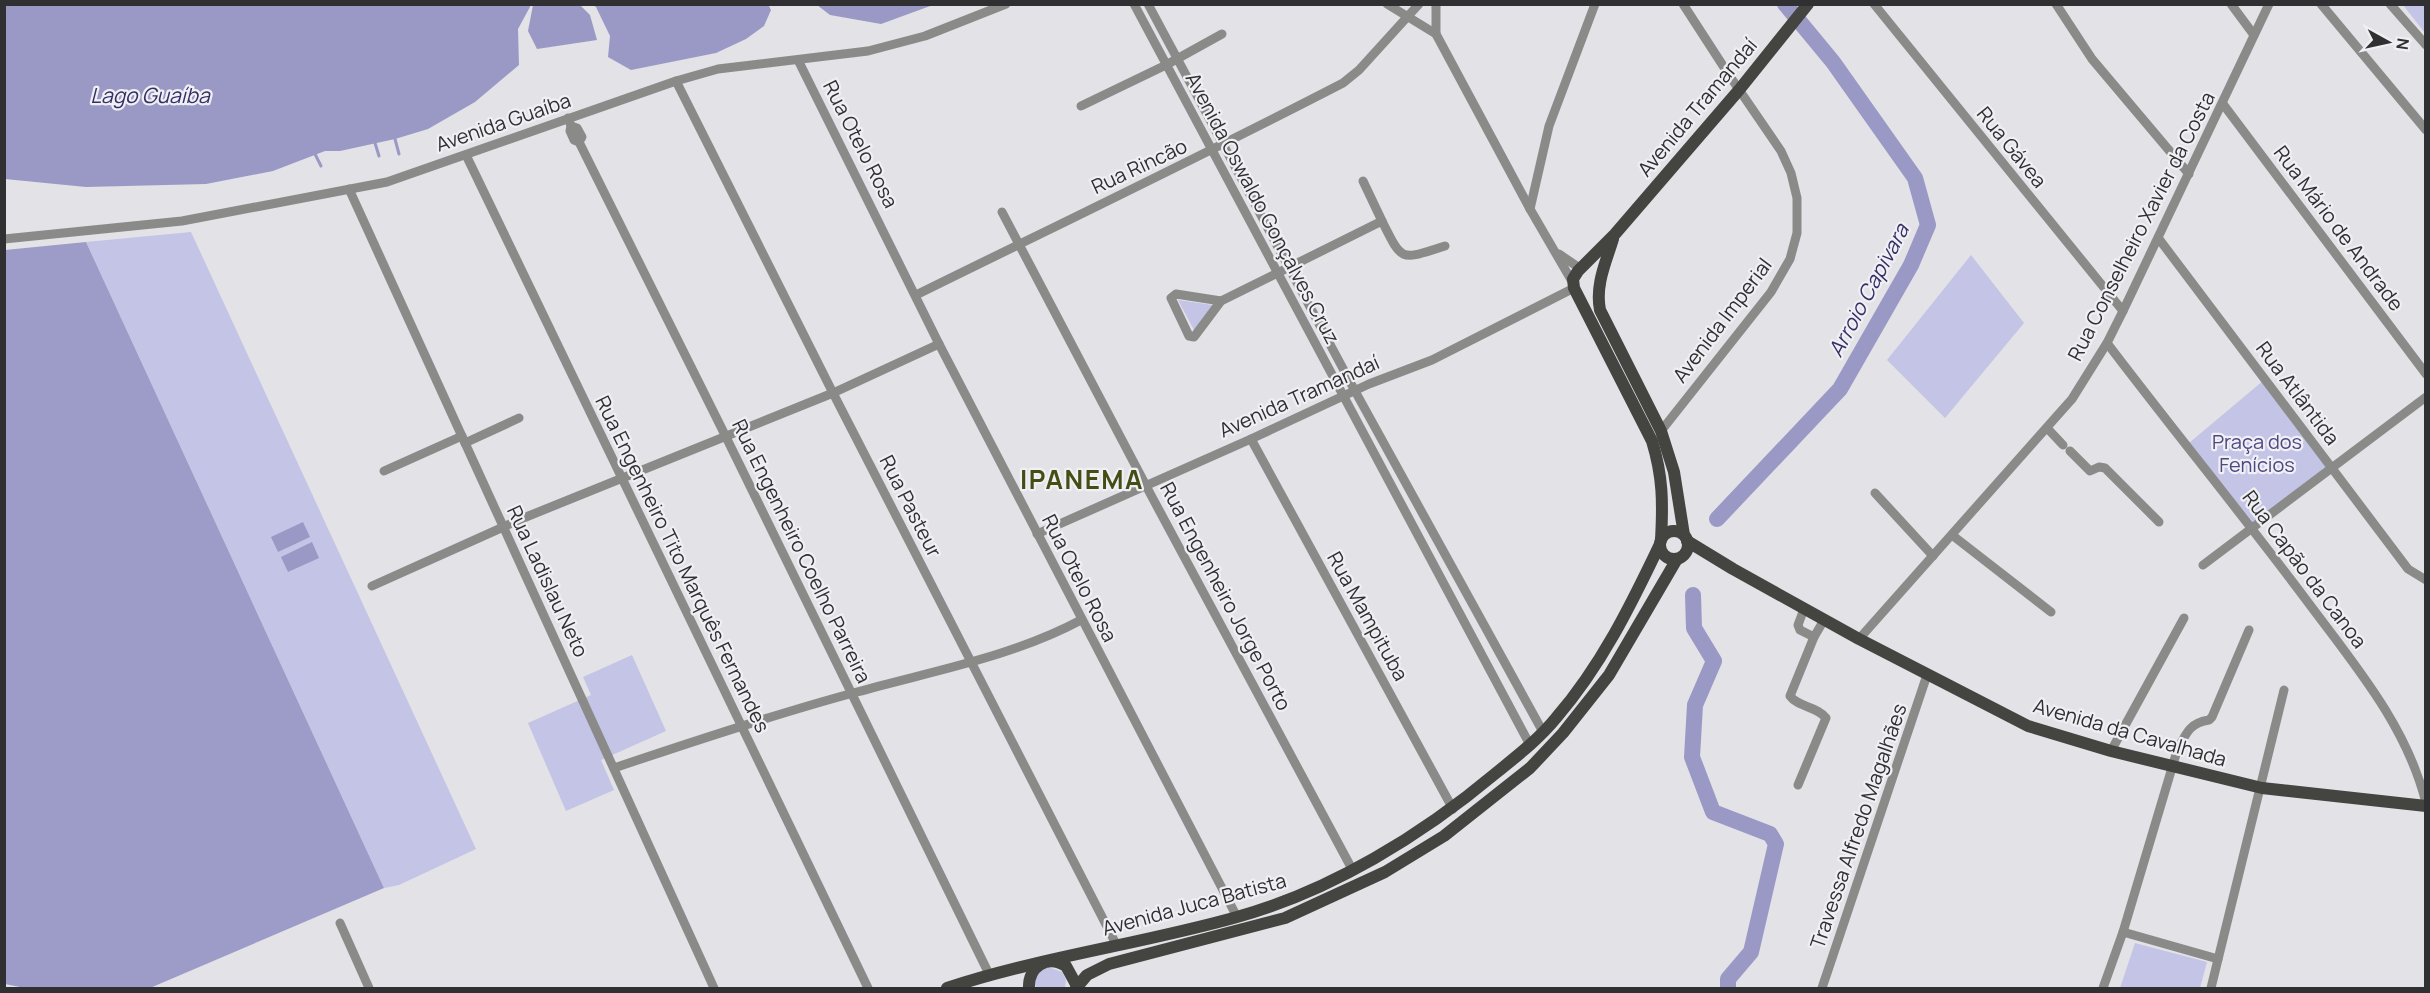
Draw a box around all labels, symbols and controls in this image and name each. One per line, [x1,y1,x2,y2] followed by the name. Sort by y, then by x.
[2358,12,2418,72] north arrow
[1631,32,1763,182] street label: Avenida Tramandaí
[2391,37,2415,51] text: N
[1180,68,1346,348] street label: Avenida Oswaldo Gonçalves Cruz
[817,76,905,212] street label: Rua Otelo Rosa
[90,81,211,109] water label: Lago Guaíba
[432,86,574,158] street label: Avenida Guaíba
[2061,87,2221,365] street label: Rua Conselheiro Xavier da Costa
[1971,101,2053,193] street label: Rua Gávea
[1087,132,1191,200] street label: Rua Rincão
[2268,140,2410,316] street label: Rua Mário de Andrade
[1821,217,1915,361] water label: Arroio Capivara
[1666,252,1778,388] street label: Avenida Imperial
[2250,336,2346,450] street label: Rua Atlântida
[1215,348,1384,443] street label: Avenida Tramandaí
[589,391,777,737] street label: Rua Engenheiro Tito Marquês Fernandes
[726,415,878,687] street label: Rua Engenheiro Coelho Parreira
[2212,428,2302,478] park label: Praça dos Fenícios
[874,450,948,562] street label: Rua Pasteur
[1020,461,1144,497] district label: IPANEMA
[1154,477,1298,715] street label: Rua Engenheiro Jorge Porto
[2237,485,2373,653] street label: Rua Capão da Canoa
[501,501,595,661] street label: Rua Ladislau Neto
[1036,510,1124,646] street label: Rua Otelo Rosa
[1321,547,1415,685] street label: Rua Mampituba
[2030,691,2230,773] street label: Avenida da Cavalhada
[1803,700,1913,952] street label: Travessa Alfredo Magalhães
[1099,866,1289,942] street label: Avenida Juca Batista

